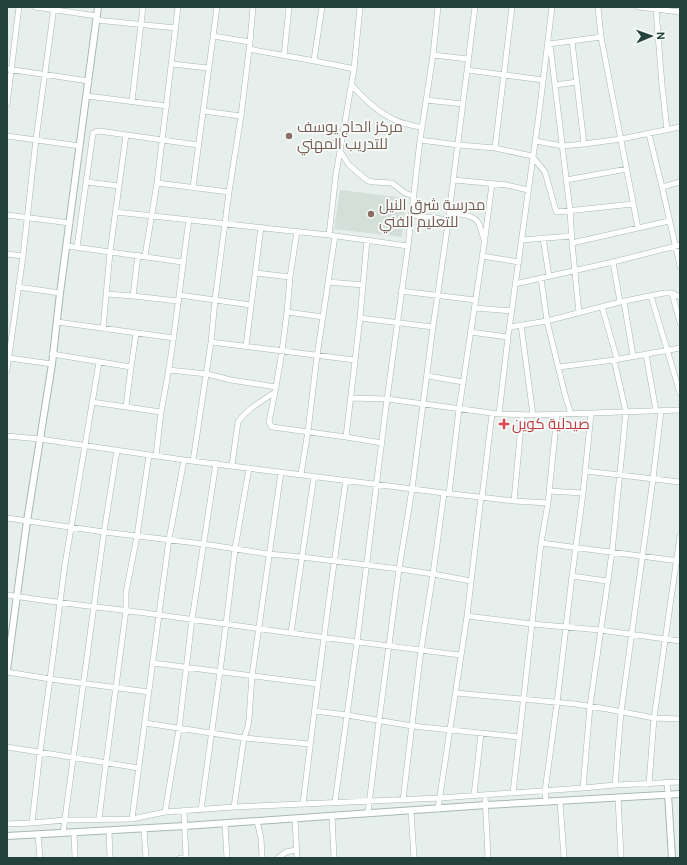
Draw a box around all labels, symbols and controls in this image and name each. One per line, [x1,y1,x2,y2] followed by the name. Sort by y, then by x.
[631,16,671,56] north arrow
[654,32,668,40] text: N
[297,118,403,156] place label: مركز الحاج يوسف للتدريب المهني
[284,131,294,141] marker: مركز الحاج يوسف للتدريب المهني
[379,196,486,234] place label: مدرسة شرق النيل للتعليم الفني
[366,209,376,219] marker: مدرسة شرق النيل للتعليم الفني
[512,415,590,434] place label: صيدلية كوين
[499,419,509,429] marker: صيدلية كوين

